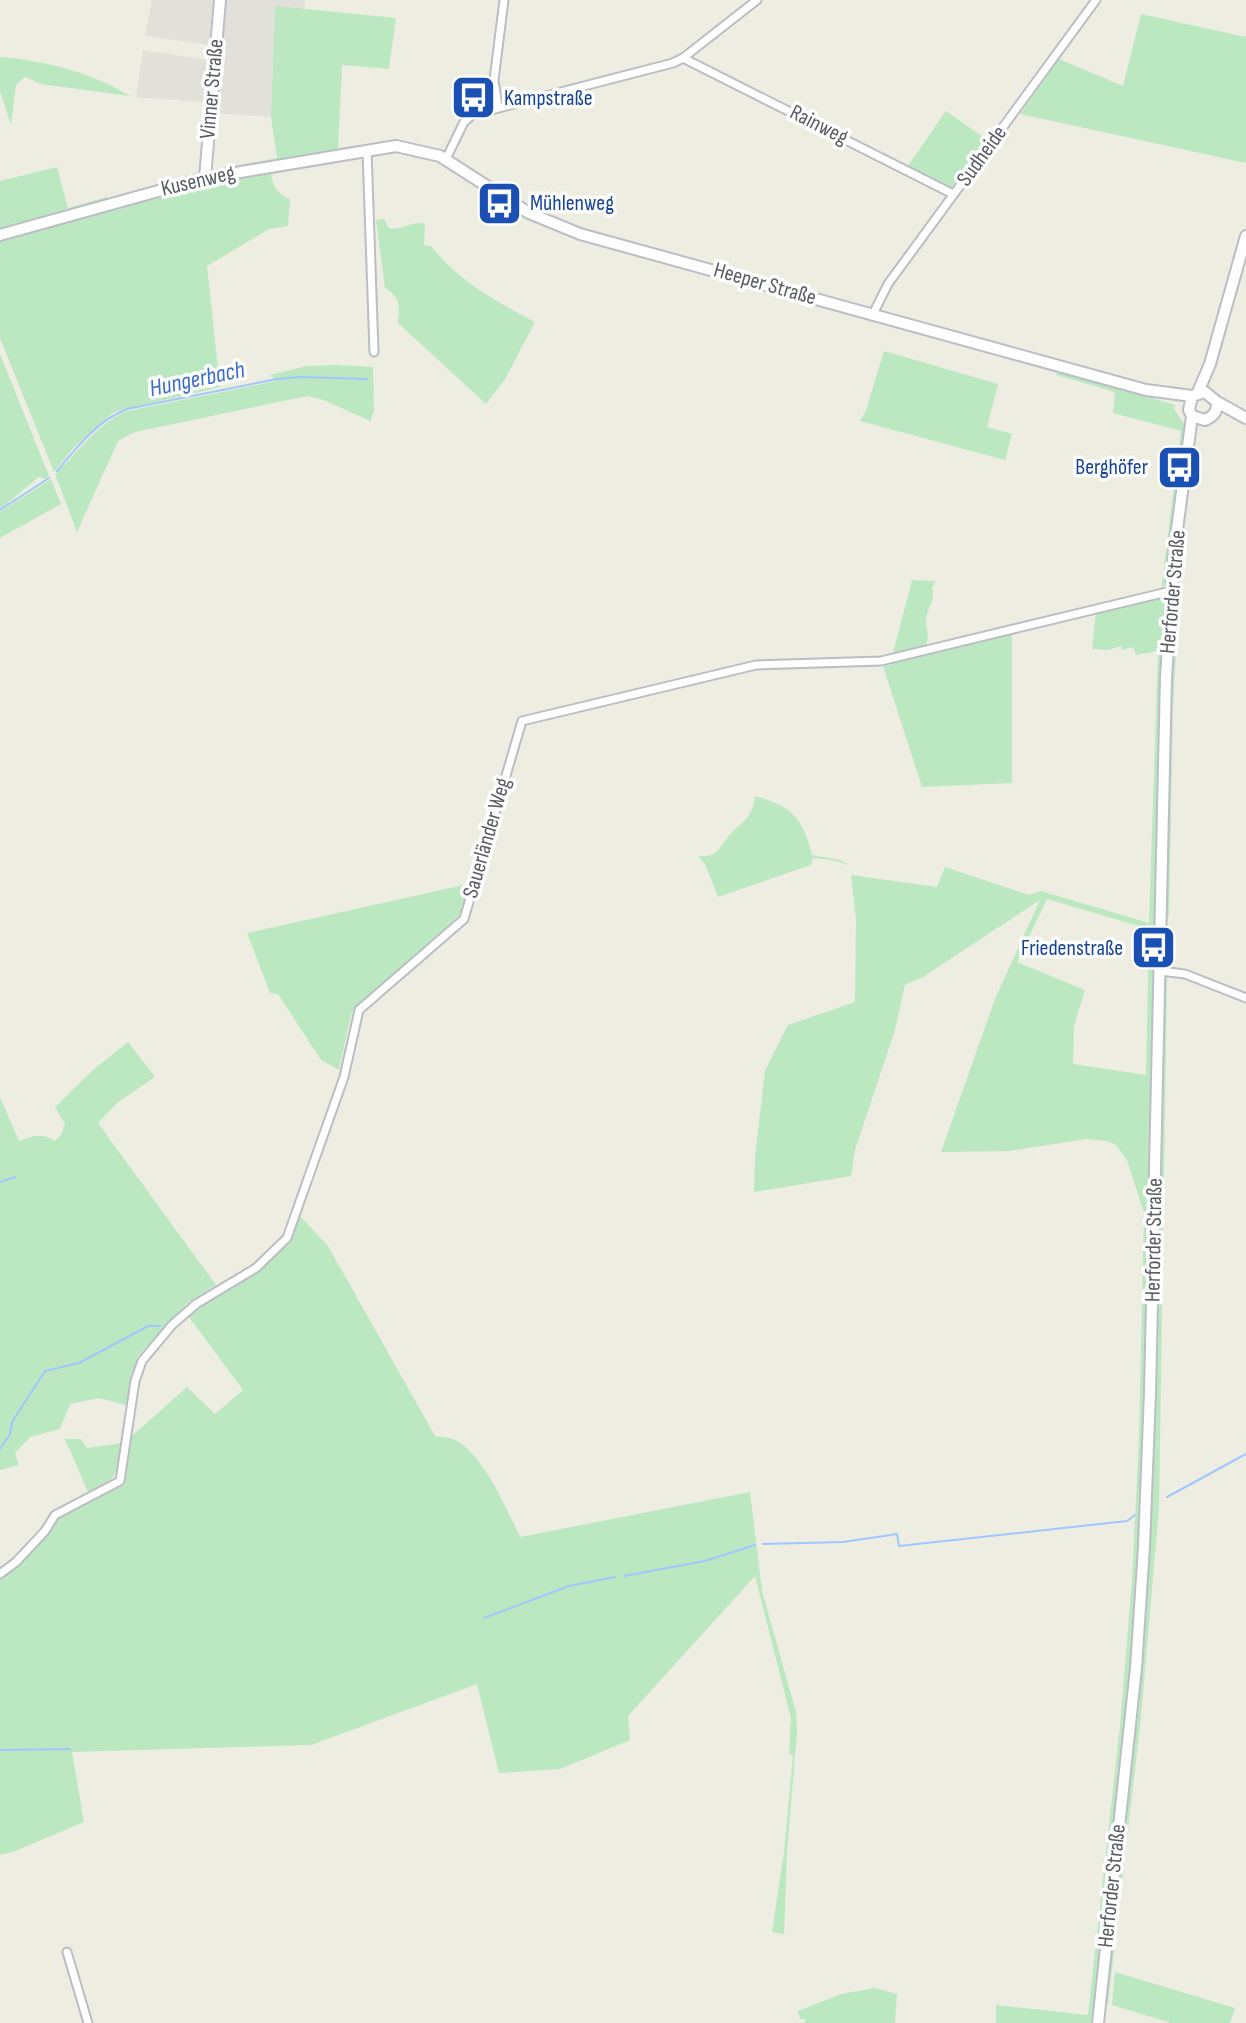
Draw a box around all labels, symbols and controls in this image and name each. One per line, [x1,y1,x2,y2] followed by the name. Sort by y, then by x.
[194,38,230,140] street label: Vinner Straße
[449,74,497,122] bus stop icon: Kampstraße
[504,85,593,112] place label: Kampstraße
[785,99,853,151] street label: Rainweg
[951,120,1013,192] street label: Sudheide
[158,159,238,203] street label: Kusenweg
[475,179,523,227] bus stop icon: Mühlenweg
[530,190,614,217] place label: Mühlenweg
[711,257,819,311] street label: Heeper Straße
[147,355,247,403] water label: Hungerbach
[1155,443,1203,491] bus stop icon: Berghöfer
[1075,454,1148,481] place label: Berghöfer
[1154,529,1192,655] street label: Herforder Straße
[457,775,517,901] street label: Sauerländer Weg
[1130,924,1178,972] bus stop icon: Friedenstraße
[1021,935,1123,962] place label: Friedenstraße
[1139,1178,1169,1302] street label: Herforder Straße
[1092,1823,1132,1949] street label: Herforder Straße

